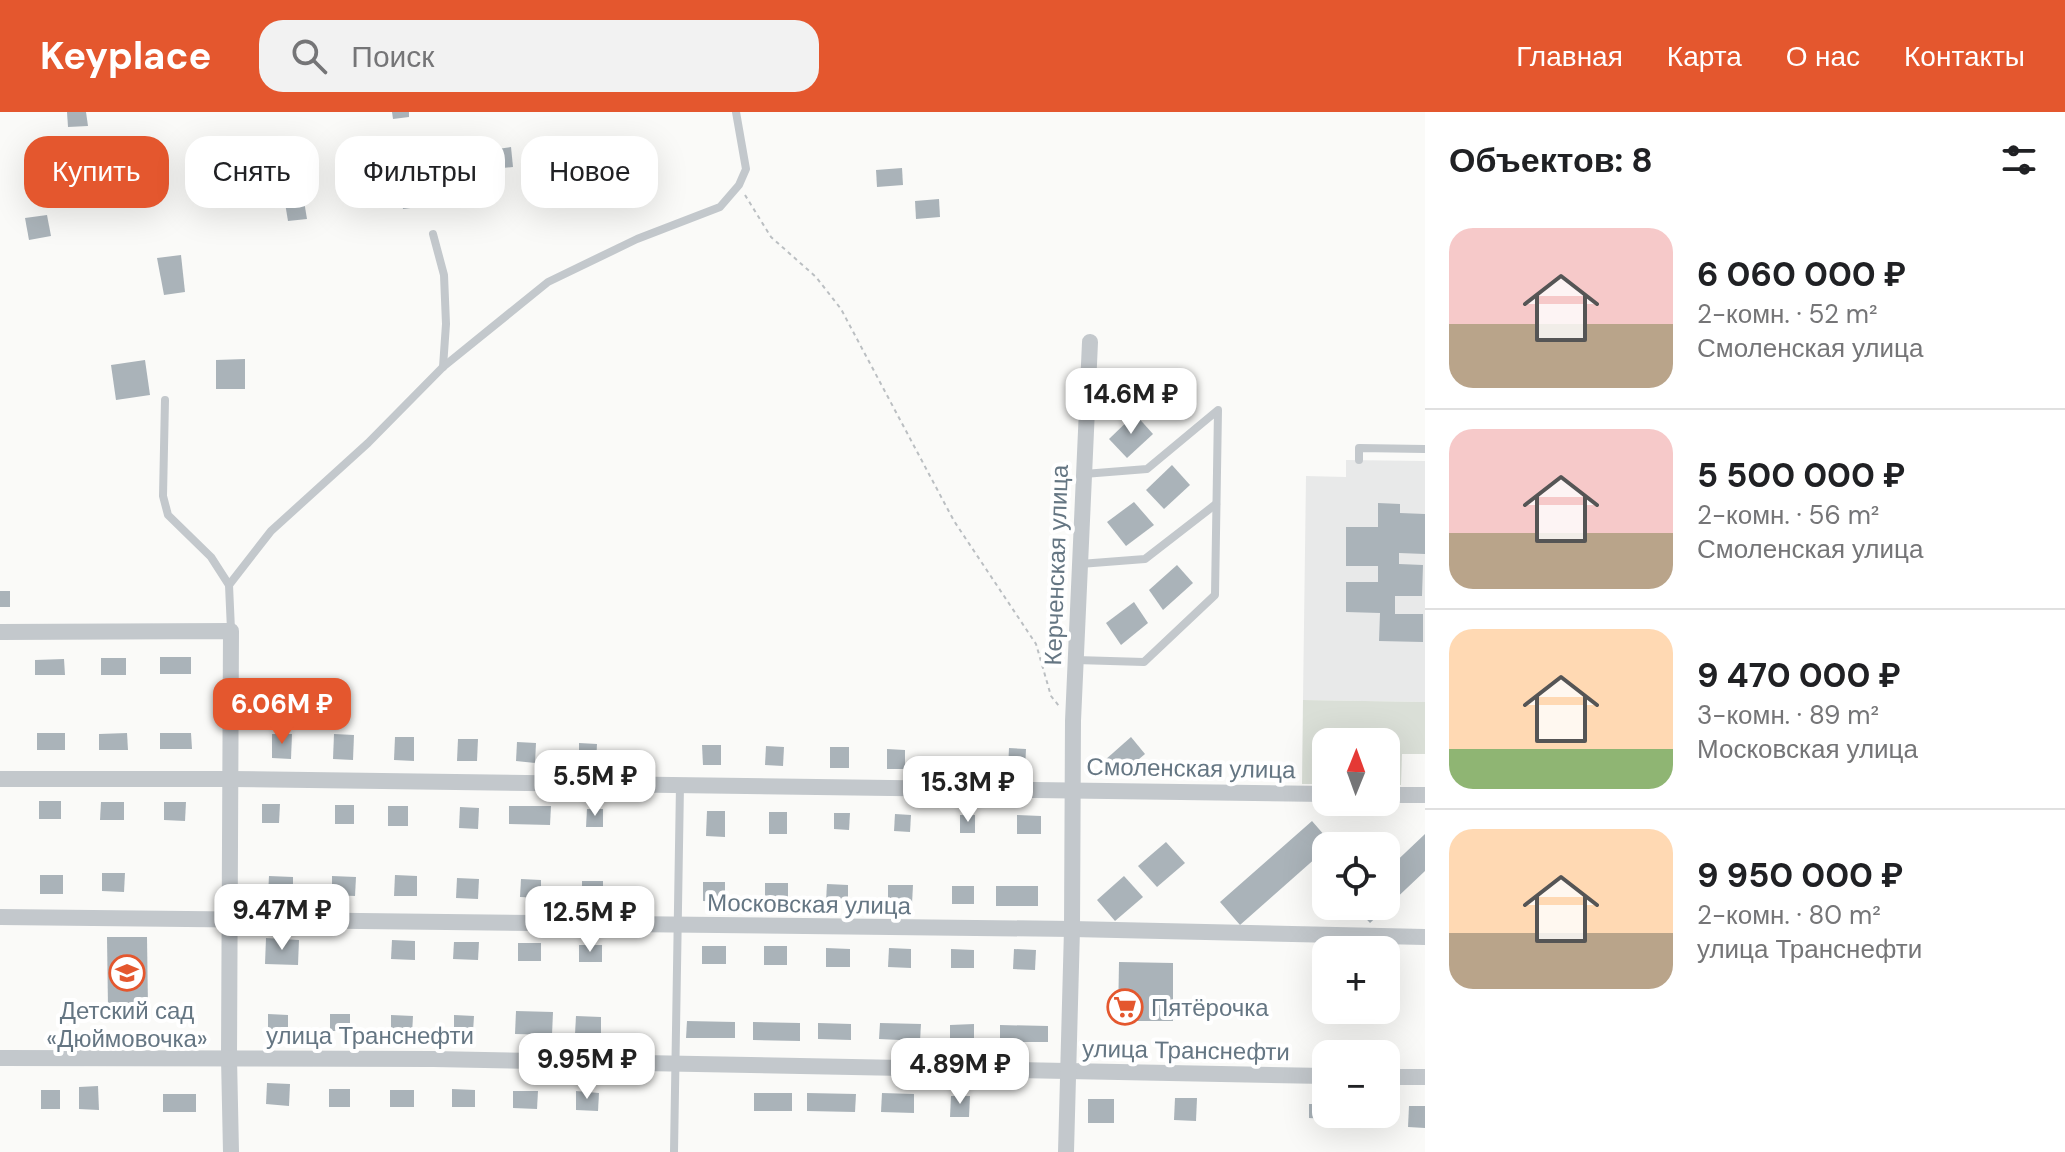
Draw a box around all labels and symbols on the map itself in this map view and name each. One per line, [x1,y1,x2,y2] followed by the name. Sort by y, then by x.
[1057,368,1205,436] pin: 14.6M ₽
[1037,463,1075,666] street label: Керченская улица
[208,678,356,746] pin: 6.06M ₽
[1312,728,1400,816] north arrow
[530,750,660,818] pin: 5.5M ₽
[1086,751,1296,785] street label: Смоленская улица
[894,756,1042,824] pin: 15.3M ₽
[208,884,356,952] pin: 9.47M ₽
[516,886,664,954] pin: 12.5M ₽
[707,887,912,921] street label: Московская улица
[108,954,146,992] school or university icon: Детский сад «Дюймовочка»
[1106,988,1144,1026] supermarket icon: Пятёрочка
[1151,992,1269,1023] place label: Пятёрочка
[46,995,208,1054] place label: Детский сад «Дюймовочка»
[266,1020,474,1051] street label: улица Транснефти
[513,1033,661,1101] pin: 9.95M ₽
[1082,1033,1290,1067] street label: улица Транснефти
[886,1038,1034,1106] pin: 4.89M ₽

